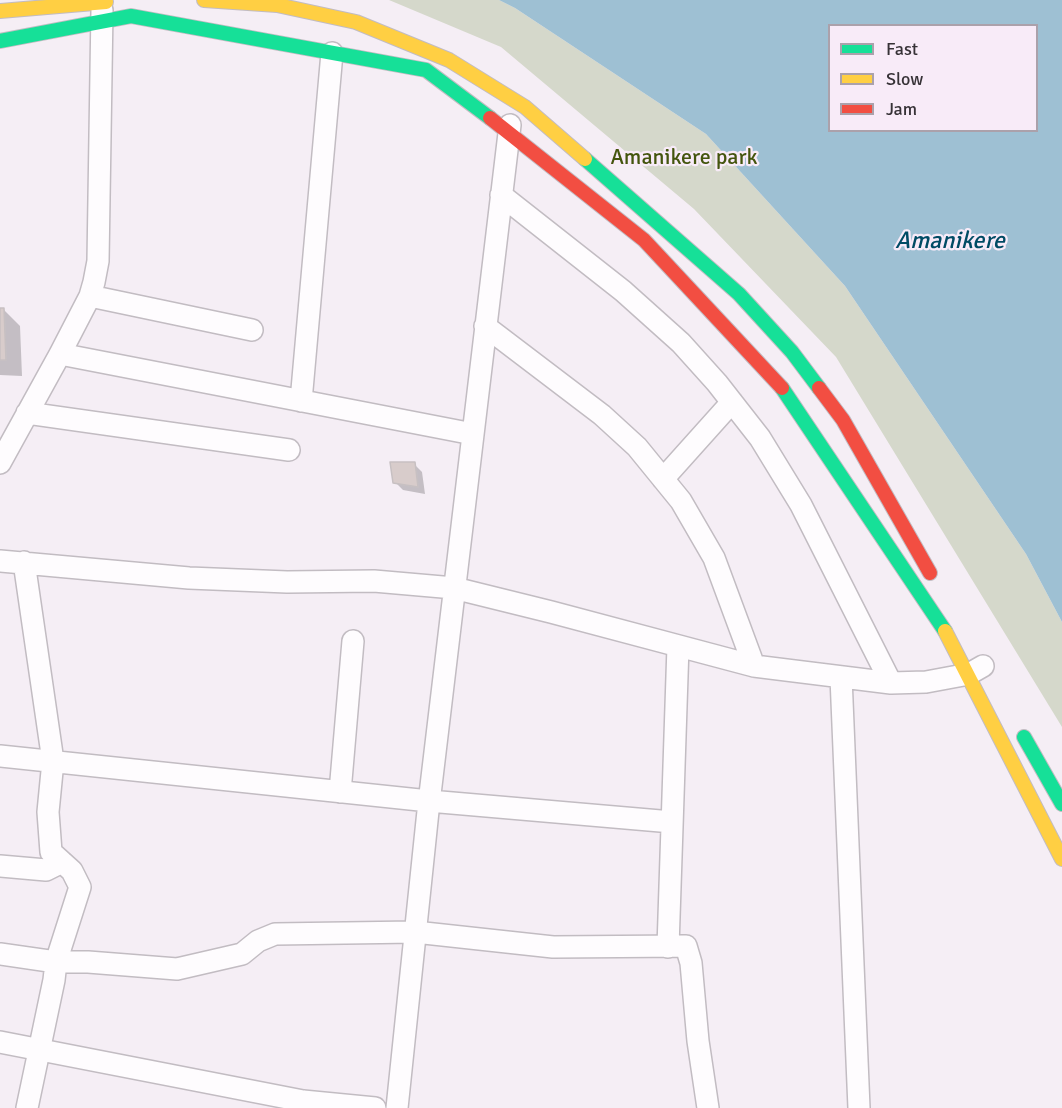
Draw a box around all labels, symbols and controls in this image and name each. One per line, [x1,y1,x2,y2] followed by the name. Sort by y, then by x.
[828,24,1038,132] legend
[886,38,918,60] text: Fast
[886,68,923,90] text: Slow
[886,98,917,120] text: Jam
[610,145,758,171] park label: Amanikere park
[895,228,1005,256] water label: Amanikere

